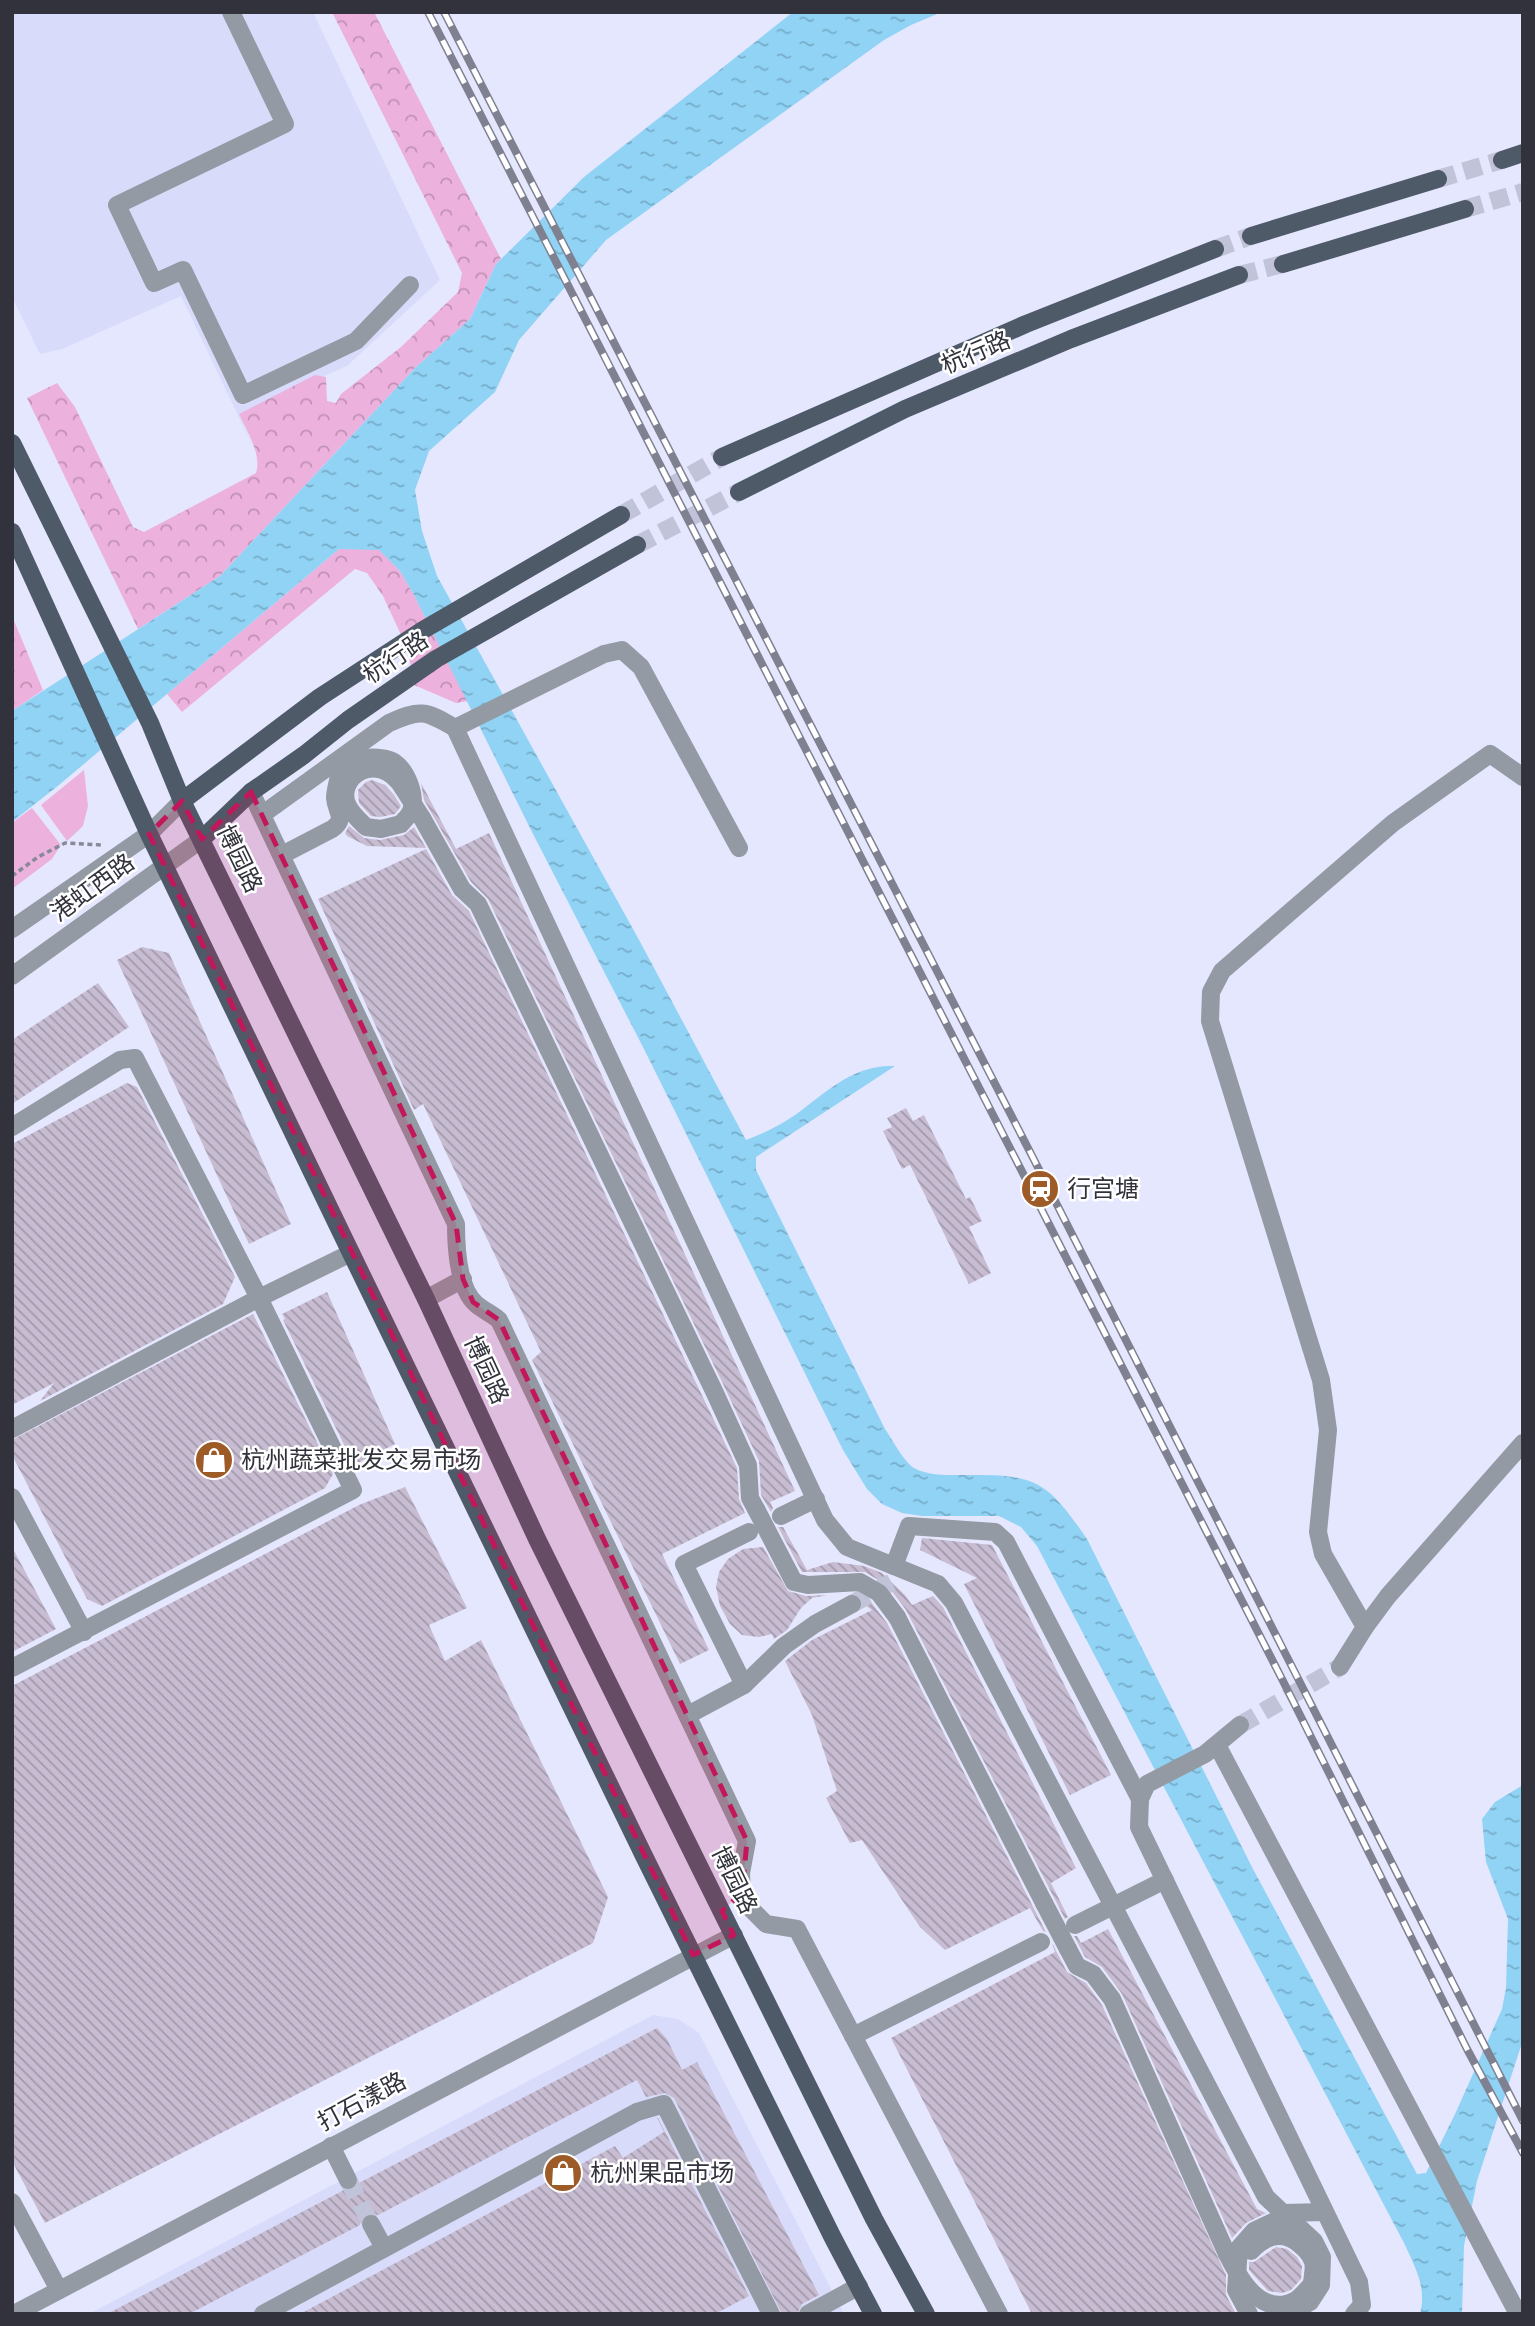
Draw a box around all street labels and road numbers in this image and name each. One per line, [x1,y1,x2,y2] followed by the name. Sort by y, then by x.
[937,326,1015,380] street label: 杭行路
[358,626,434,690] street label: 杭行路
[210,820,268,898] street label: 博园路
[46,848,140,928] street label: 港虹西路
[458,1331,514,1409] street label: 博园路
[705,1841,763,1919] street label: 博园路
[313,2067,411,2137] street label: 打石漾路

